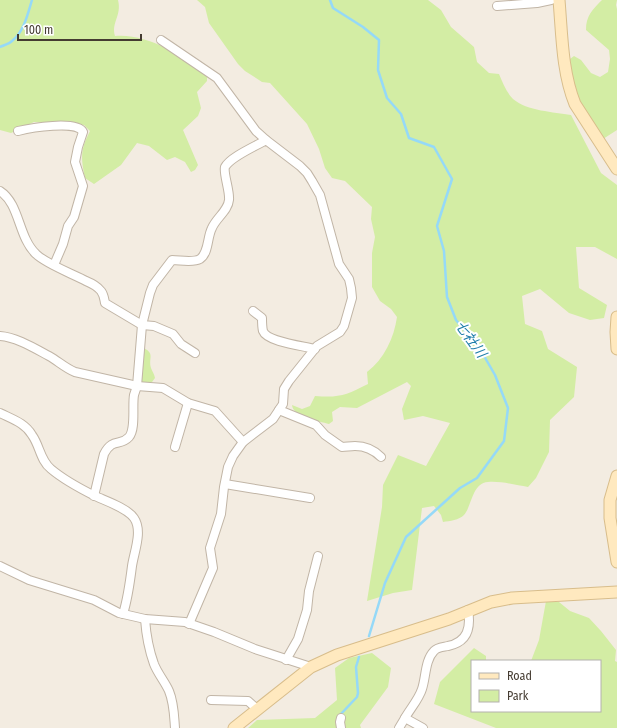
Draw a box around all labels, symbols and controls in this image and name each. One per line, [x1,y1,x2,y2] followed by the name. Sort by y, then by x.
[18,16,141,42] scale bar
[24,23,53,37] text: 100 m
[451,317,491,363] water label: 七社川
[471,660,601,712] legend
[507,669,532,683] text: Road
[507,689,529,703] text: Park

